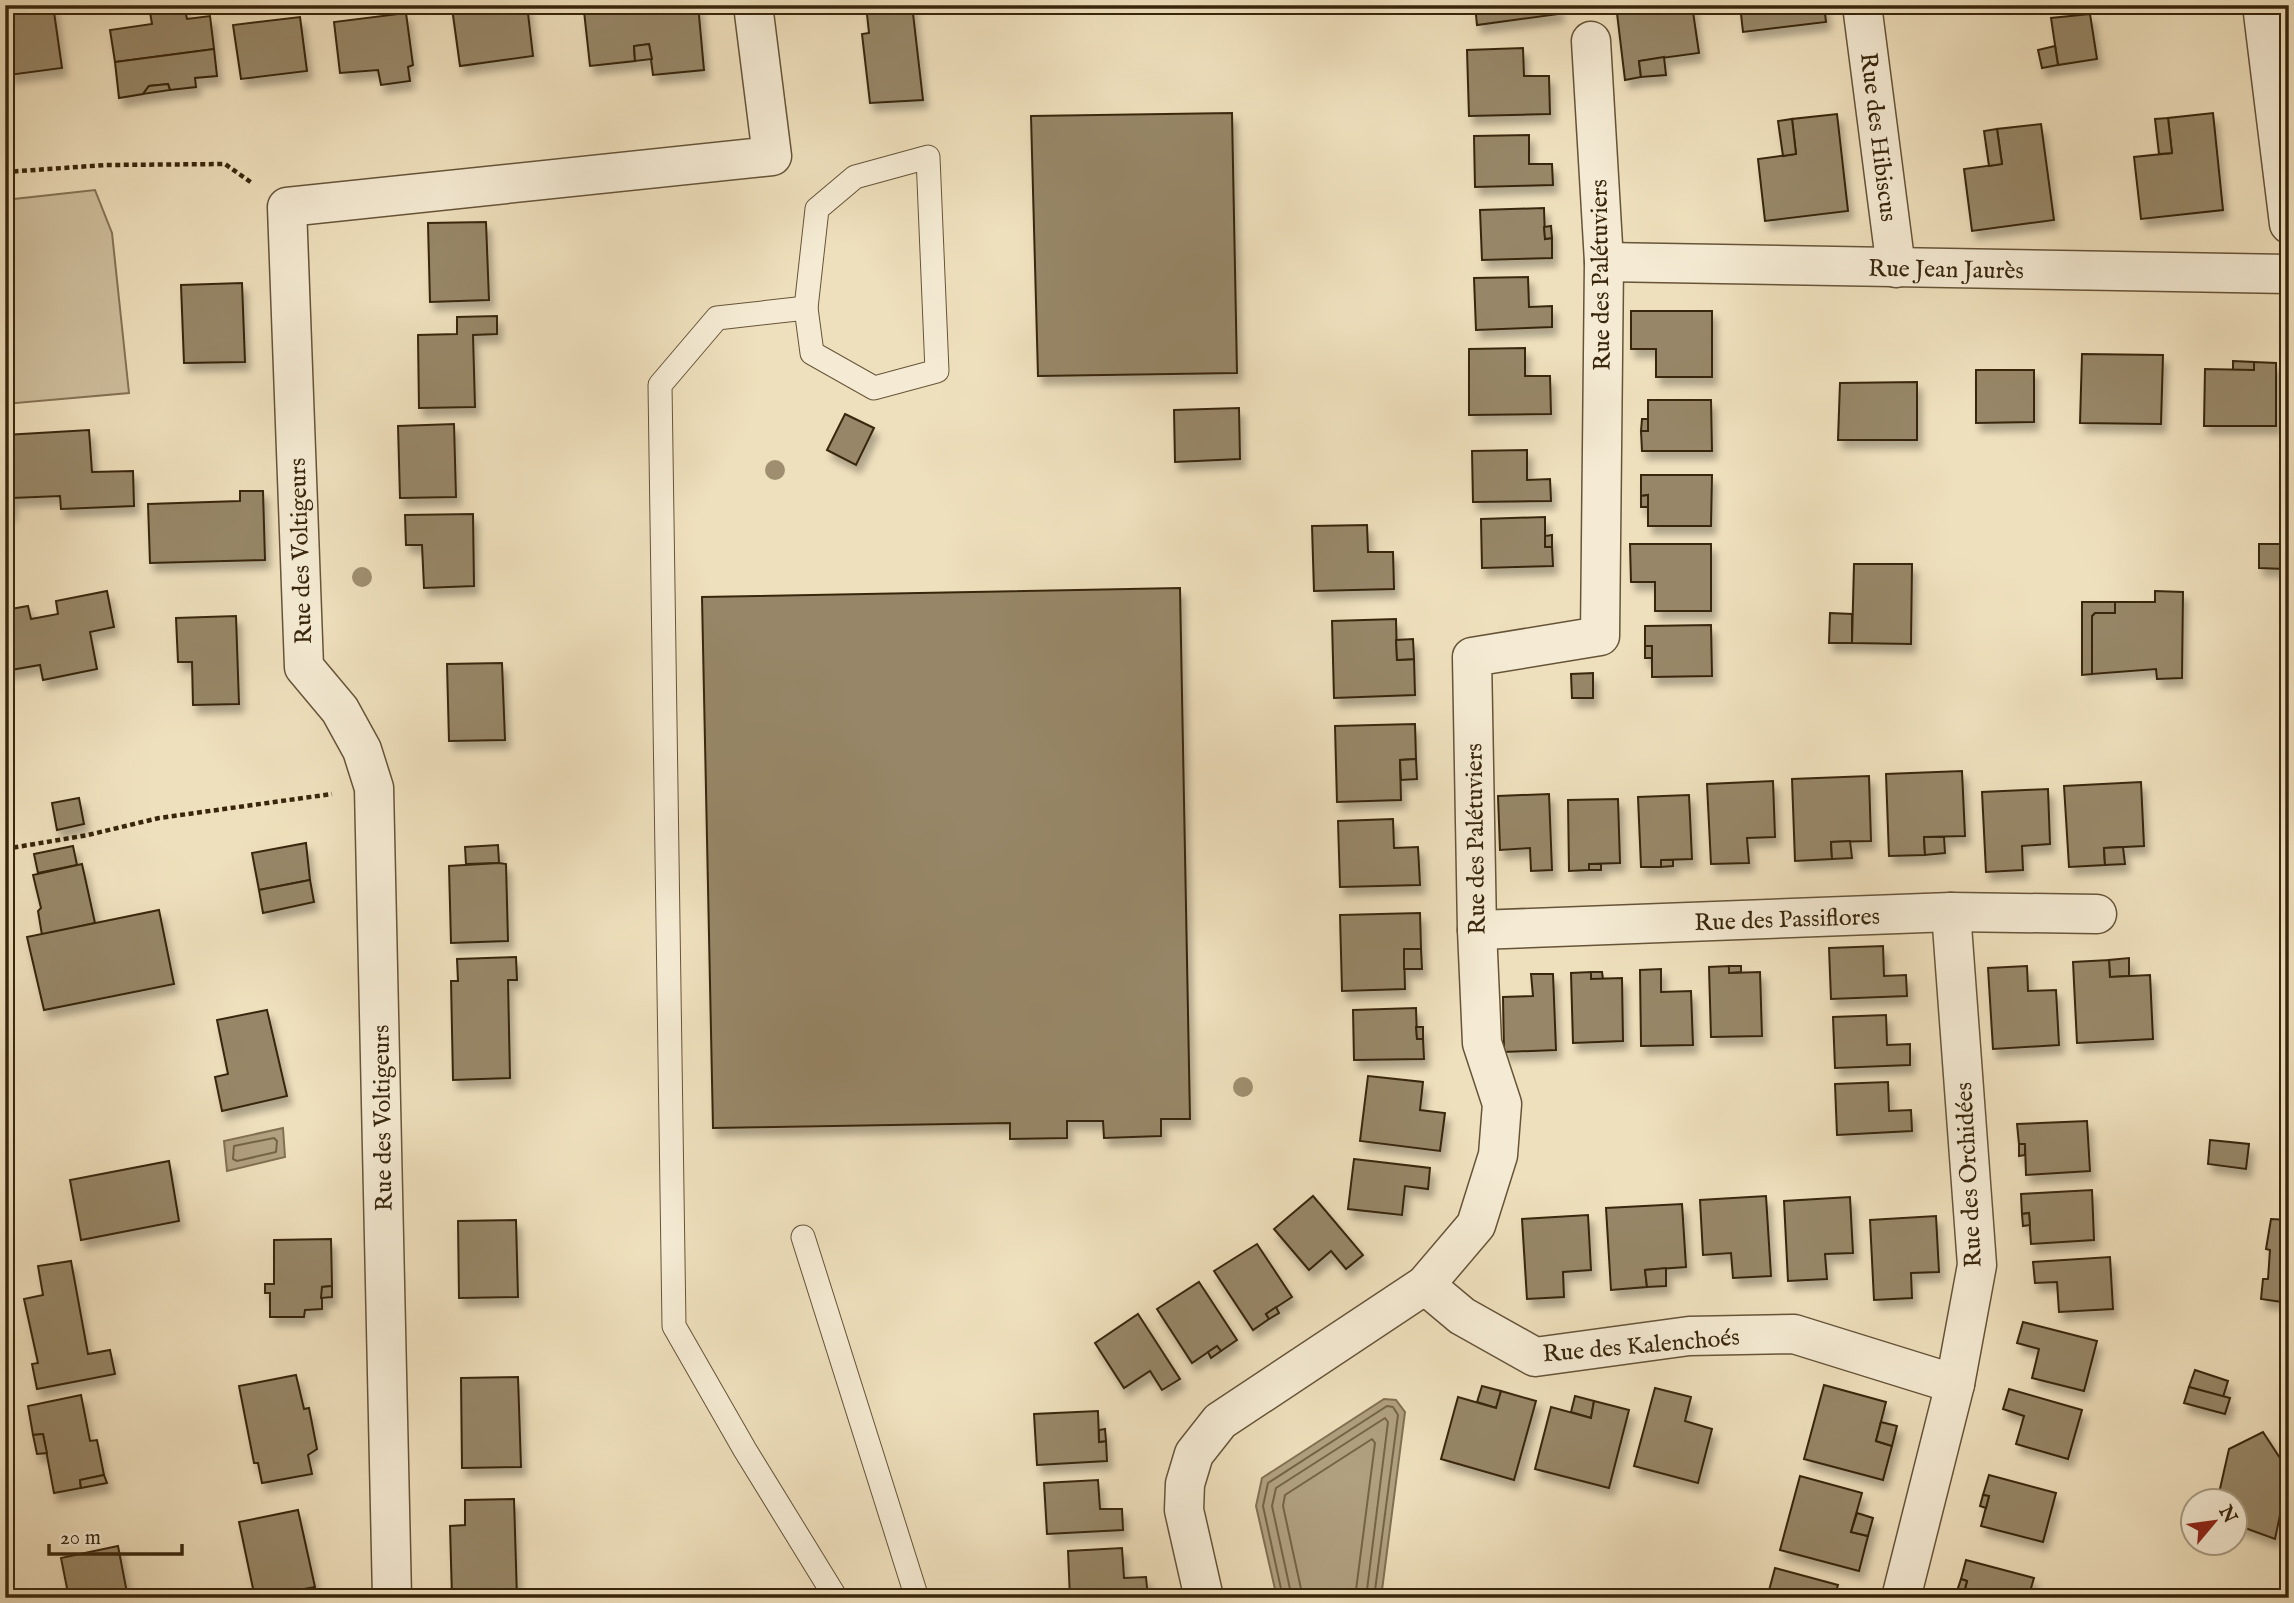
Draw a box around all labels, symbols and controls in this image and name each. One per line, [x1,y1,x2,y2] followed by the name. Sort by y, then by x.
[1852,51,1903,223] street label: Rue des Hibiscus
[1584,179,1619,371] street label: Rue des Palétuviers
[1868,254,2024,287] street label: Rue Jean Jaurès
[283,457,320,645] street label: Rue des Voltigeurs
[1459,743,1494,935] street label: Rue des Palétuviers
[1694,902,1880,939] street label: Rue des Passiflores
[366,1024,401,1212] street label: Rue des Voltigeurs
[1949,1081,1990,1268] street label: Rue des Orchidées
[1541,1322,1741,1371] street label: Rue des Kalenchoés
[2178,1488,2248,1558] north arrow
[2212,1501,2242,1528] text: N
[49,1512,182,1556] scale bar
[60,1525,101,1552] text: 20 m

